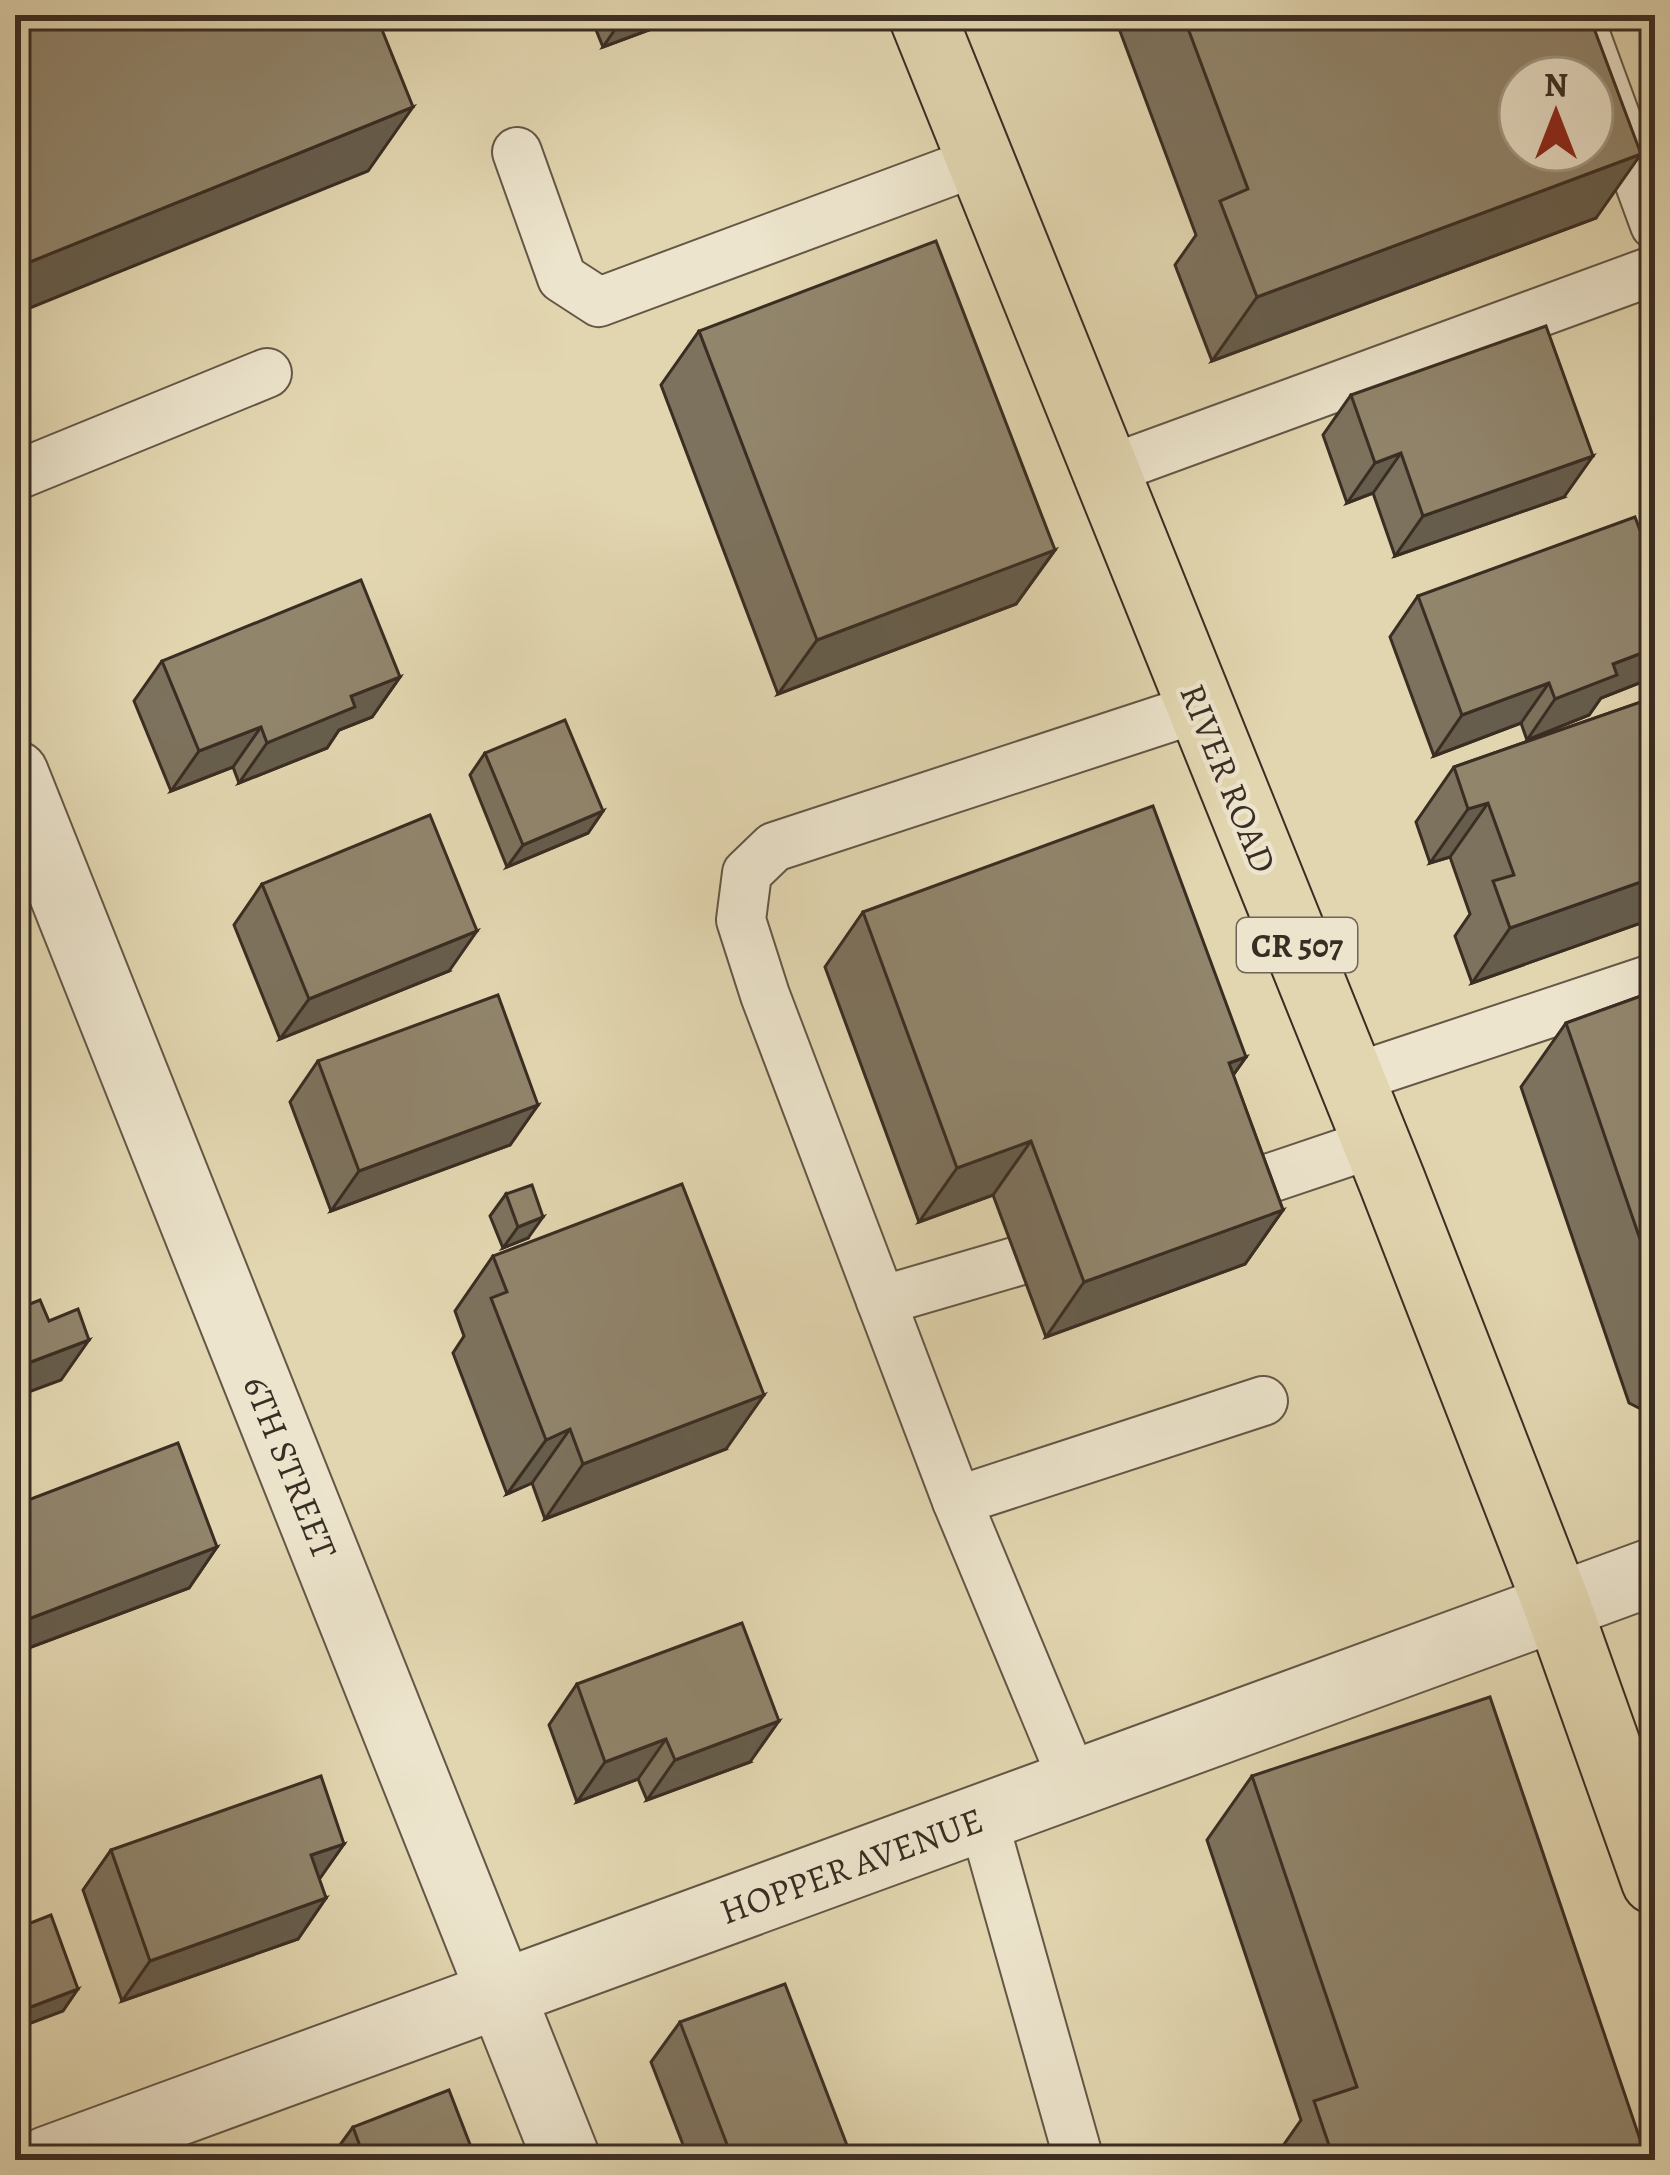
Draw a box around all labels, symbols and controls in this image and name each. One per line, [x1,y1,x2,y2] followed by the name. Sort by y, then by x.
[1496,54,1616,174] north arrow
[1544,62,1568,107] text: N
[1168,676,1289,880] street label: RIVER ROAD
[1237,918,1357,972] road number: CR 507
[232,1368,350,1566] street label: 6TH STREET
[713,1795,989,1936] street label: HOPPER AVENUE

